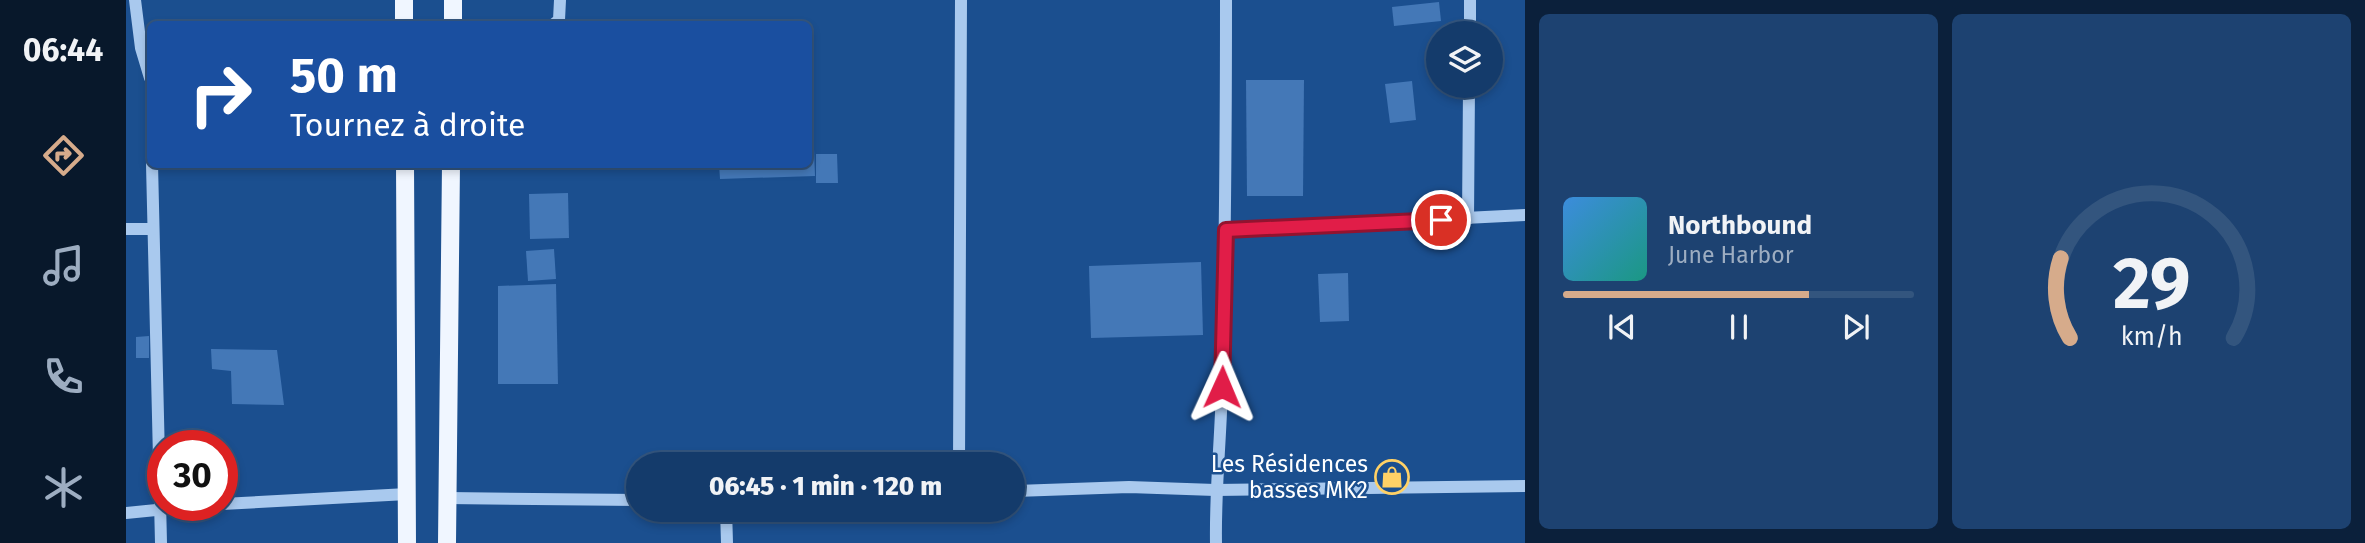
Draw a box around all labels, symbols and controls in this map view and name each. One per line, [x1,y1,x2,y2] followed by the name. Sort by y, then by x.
[1426,21,1503,98] map controls
[1426,21,1503,98] button: layers
[23,31,103,69] text: 06:44
[290,46,398,105] text: 50 m
[175,49,266,140] icon: right
[290,106,526,144] text: Tournez à droite
[39,131,88,180] icon: directions
[1411,190,1471,250] pin
[1422,201,1460,239] icon: arrive
[1668,210,1812,241] text: Northbound
[2113,240,2190,327] text: 29
[39,241,88,290] icon: music
[1668,241,1794,269] text: June Harbor
[1603,308,1641,346] icon: previous
[1720,308,1758,346] icon: pause
[1837,308,1875,346] icon: next
[2121,321,2182,351] text: km/h
[1185,350,1259,424] position arrow
[39,352,88,401] icon: phone
[147,430,238,521] speed limit sign: 30
[1211,450,1368,504] place label: Les Résidences basses MK2
[1373,458,1411,496] shop icon: Les Résidences basses MK2
[39,463,88,512] icon: climate
[709,471,942,502] text: 06:45 · 1 min · 120 m

